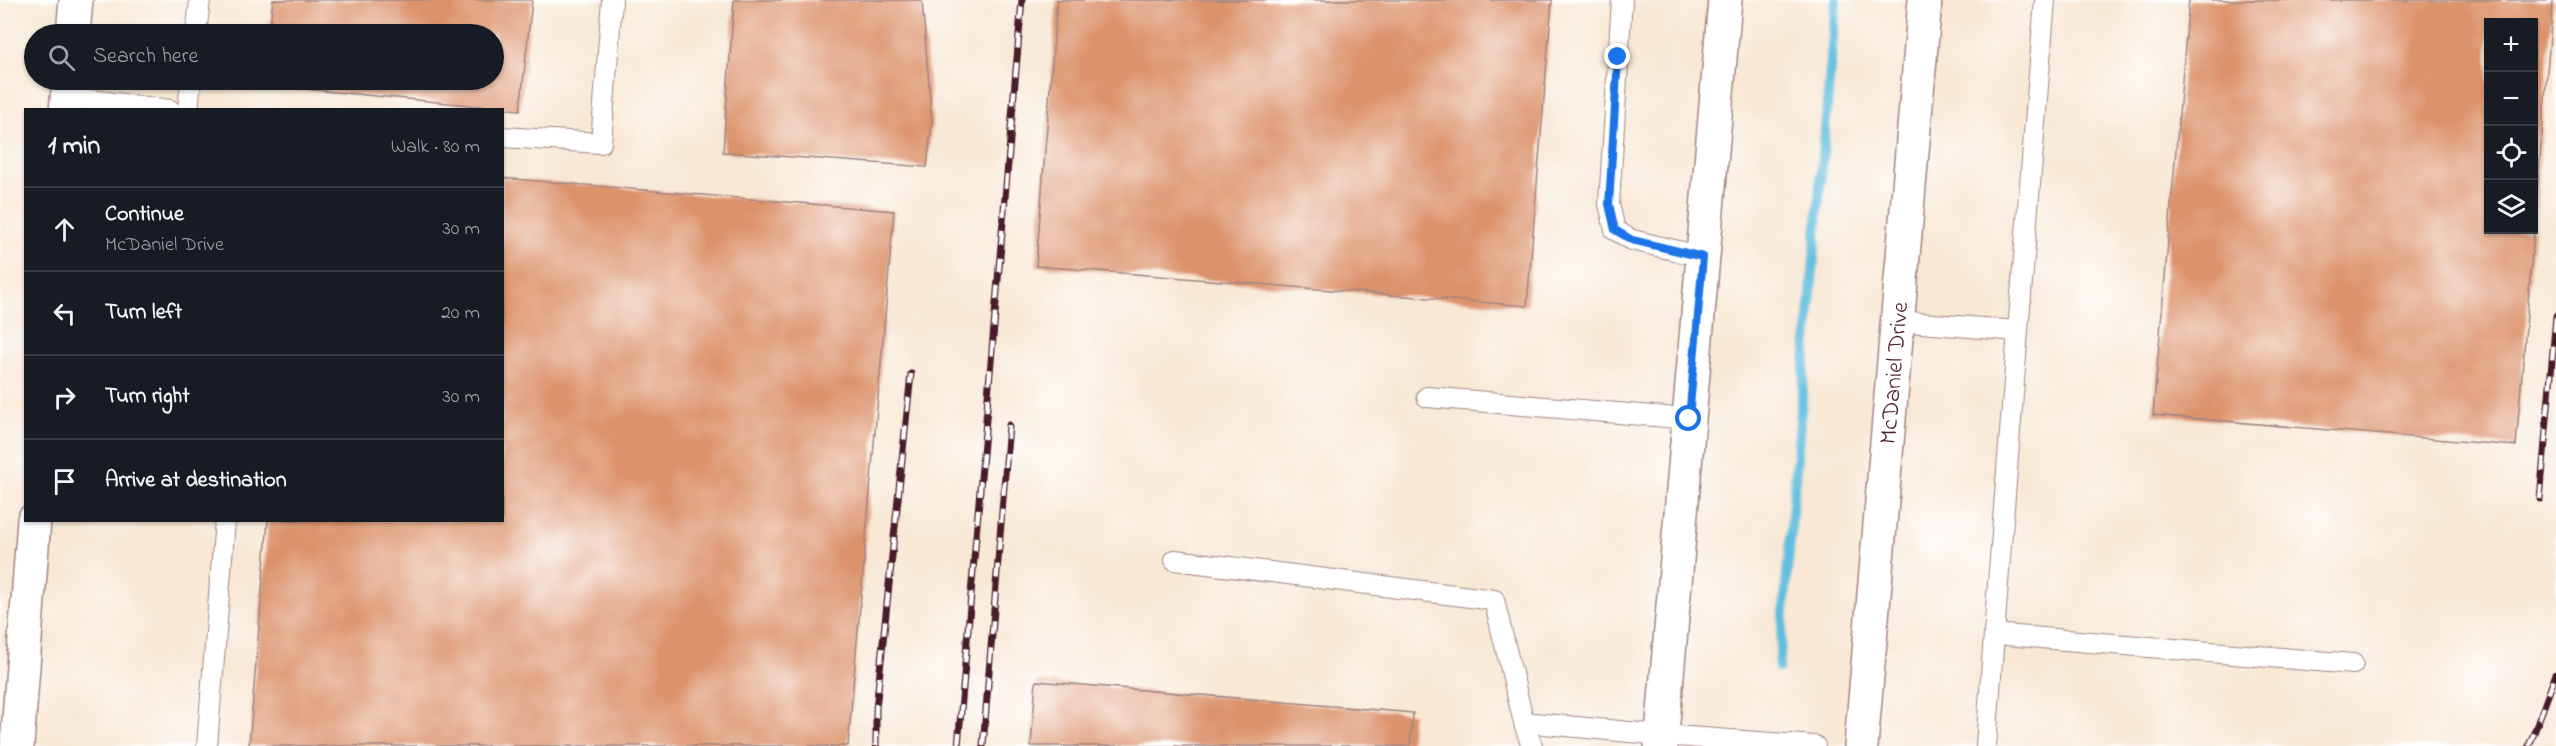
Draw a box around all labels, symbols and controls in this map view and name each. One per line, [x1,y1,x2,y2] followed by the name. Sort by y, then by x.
[2484,18,2538,234] map controls
[2484,18,2538,72] button: +
[24,24,504,90] search box
[45,41,78,74] icon: search
[93,41,198,73] text: Search here
[1604,43,1630,69] route end
[2484,72,2538,126] button: −
[2484,126,2538,180] button: locate
[48,128,100,166] text: 1 min
[391,133,480,162] text: Walk · 80 m
[2484,180,2538,234] button: layers
[105,199,184,231] text: Continue
[48,213,81,246] icon: ahead
[443,215,480,244] text: 30 m
[105,231,224,260] text: McDaniel Drive
[48,297,81,330] icon: left
[105,297,182,329] text: Turn left
[441,299,480,328] text: 20 m
[1872,300,1919,446] street label: McDaniel Drive
[48,381,81,414] icon: right
[105,381,190,413] text: Turn right
[443,383,480,412] text: 30 m
[1675,405,1701,431] route start
[48,465,81,498] icon: arrive
[105,465,287,497] text: Arrive at destination

